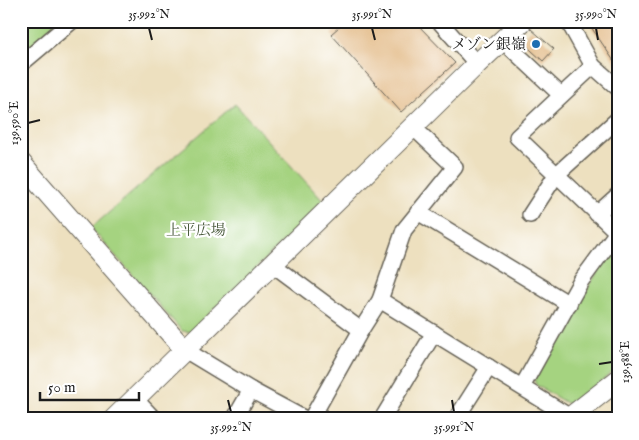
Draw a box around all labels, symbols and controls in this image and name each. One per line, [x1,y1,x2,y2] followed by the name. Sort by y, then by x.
[128,7,170,22] text: 35.992°N
[352,7,393,22] text: 35.991°N
[575,7,618,22] text: 35.990°N
[451,35,526,54] place label: メゾン銀嶺
[530,38,542,50] marker: メゾン銀嶺
[7,101,22,145] text: 139.590°E
[166,221,226,240] park label: 上平広場
[618,341,633,383] text: 139.588°E
[40,370,139,402] scale bar
[48,378,76,397] text: 50 m
[210,420,252,435] text: 35.992°N
[434,420,475,435] text: 35.991°N

